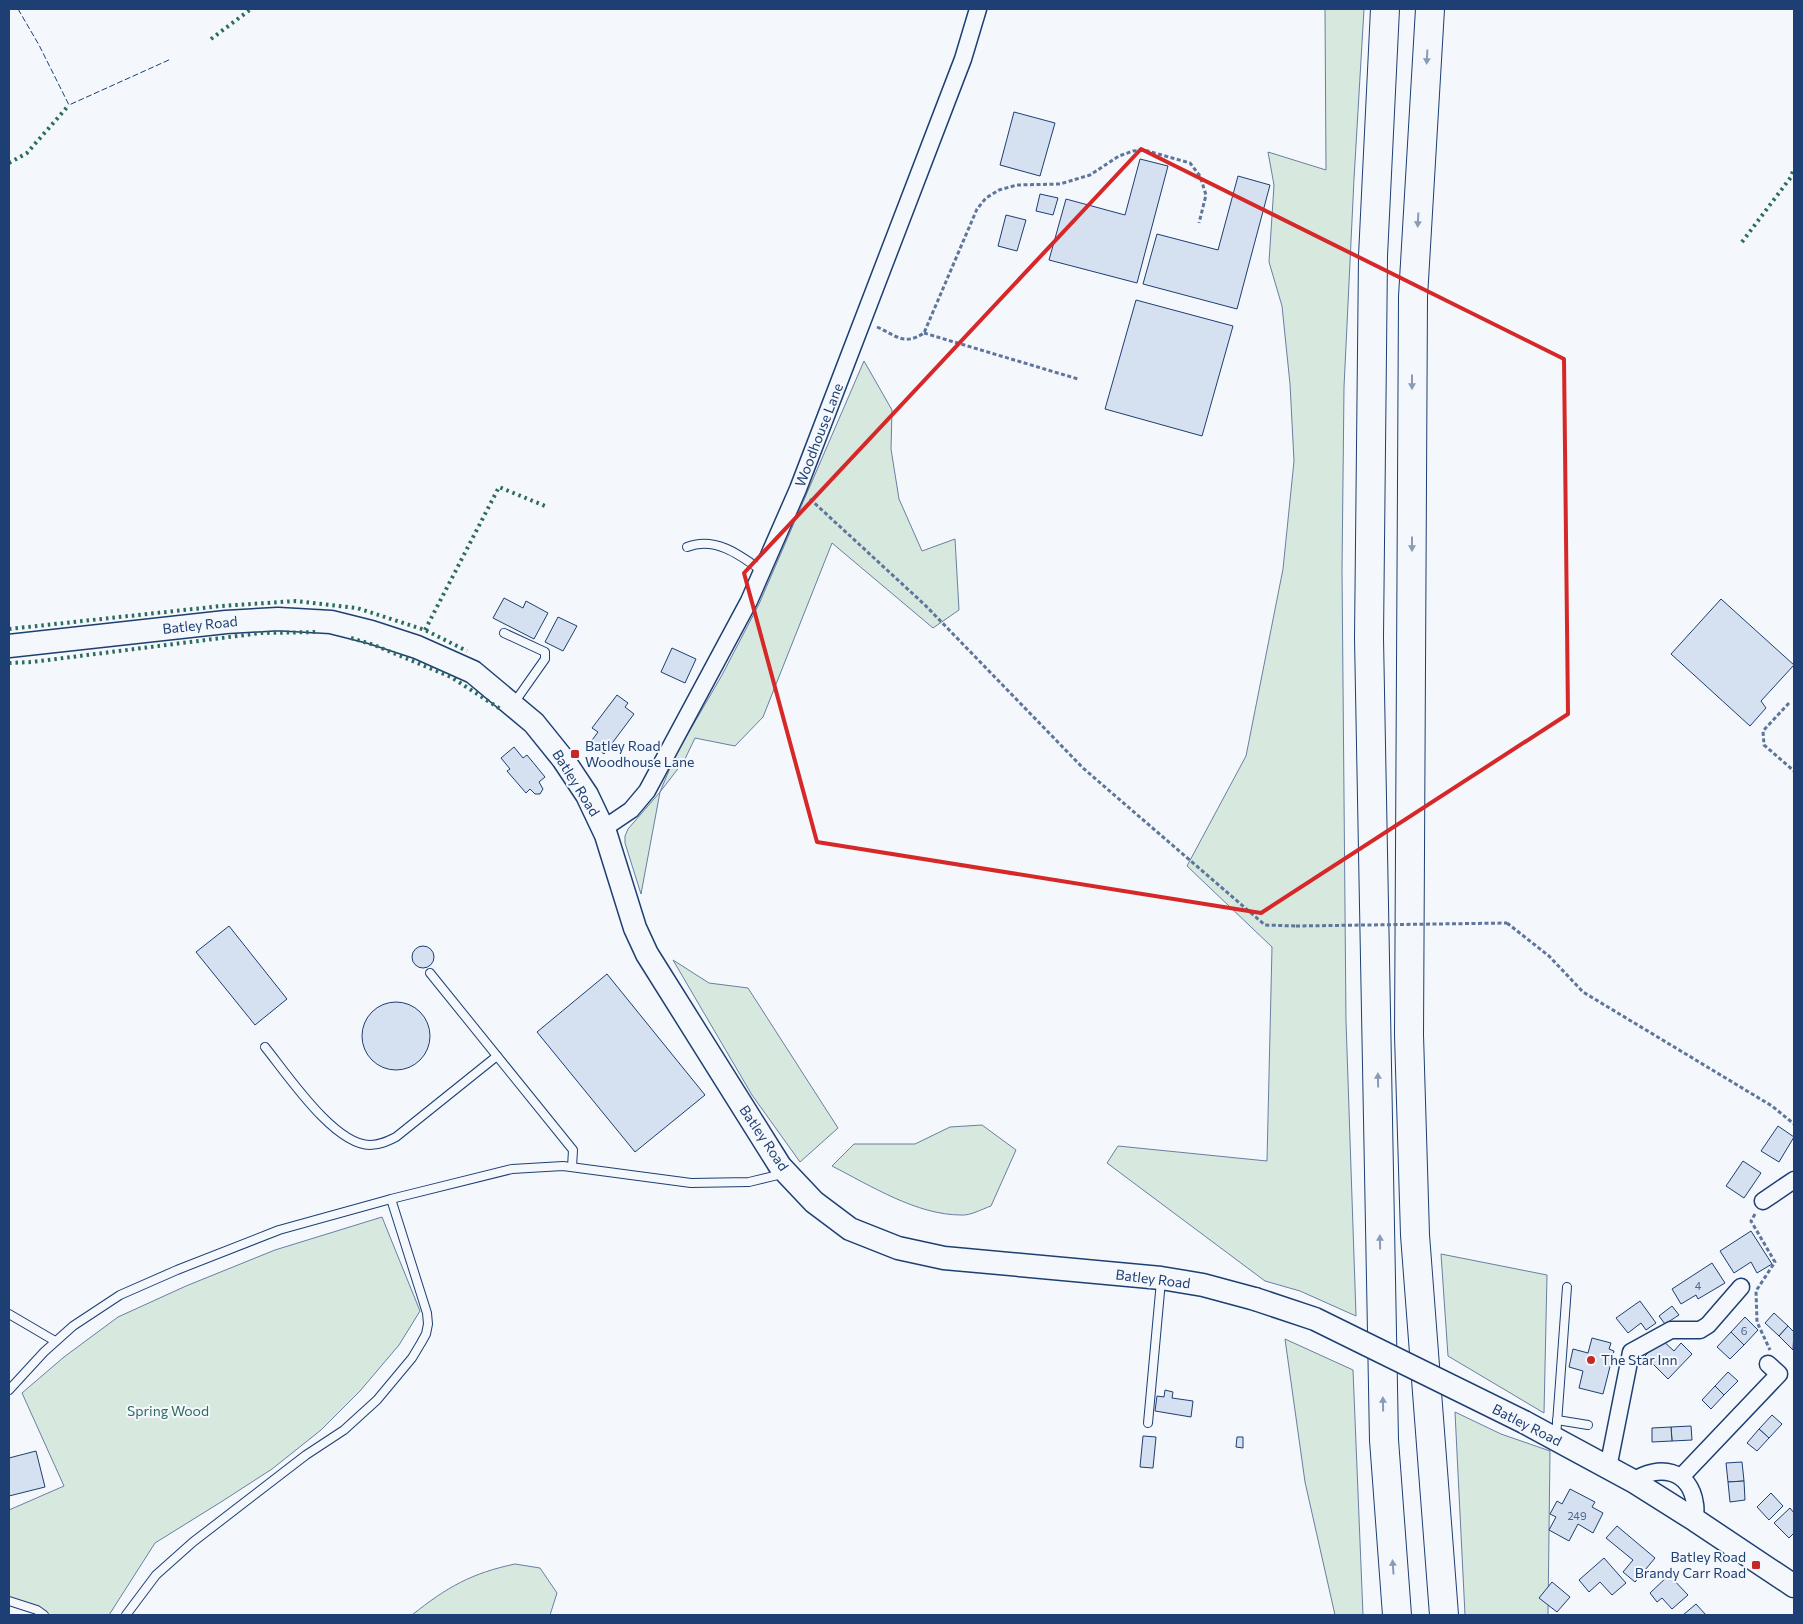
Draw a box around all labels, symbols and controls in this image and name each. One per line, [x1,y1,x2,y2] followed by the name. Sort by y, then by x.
[1423,50,1431,66] one-way arrow
[1413,212,1421,228] one-way arrow
[1408,374,1416,390] one-way arrow
[791,381,846,489] street label: Woodhouse Lane
[1407,537,1415,553] one-way arrow
[162,612,238,637] street label: Batley Road
[585,737,695,770] place label: Batley Road Woodhouse Lane
[549,746,604,819] street label: Batley Road
[569,748,581,760] marker: Batley Road Woodhouse Lane
[1374,1071,1382,1087] one-way arrow
[736,1102,793,1174] street label: Batley Road
[1376,1234,1384,1250] one-way arrow
[1115,1265,1192,1292] street label: Batley Road
[1695,1279,1702,1292] house number: 4
[1741,1324,1748,1337] house number: 6
[1601,1351,1677,1368] place label: The Star Inn
[1585,1354,1597,1366] marker: The Star Inn
[1379,1396,1387,1412] one-way arrow
[1490,1400,1565,1449] street label: Batley Road
[127,1402,209,1419] park label: Spring Wood
[1567,1509,1587,1522] house number: 249
[1635,1548,1746,1581] place label: Batley Road Brandy Carr Road
[1389,1558,1397,1574] one-way arrow
[1750,1559,1762,1571] marker: Batley Road Brandy Carr Road

